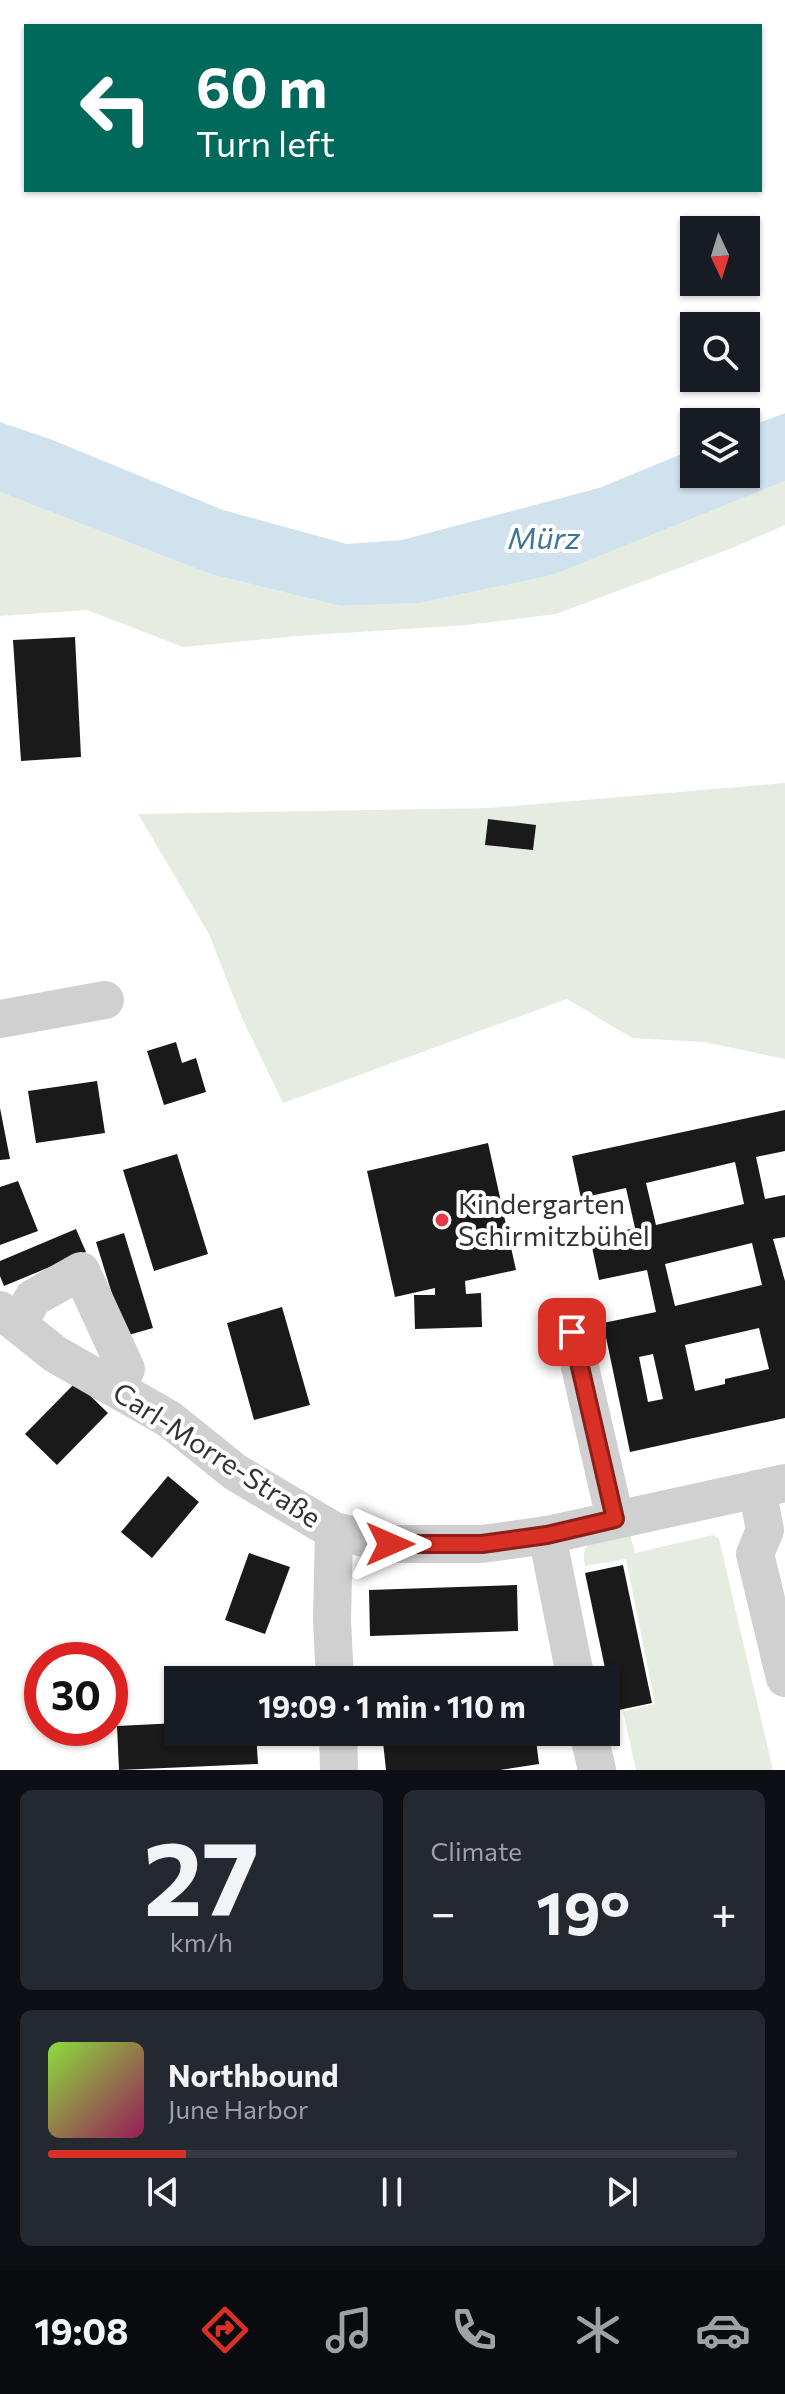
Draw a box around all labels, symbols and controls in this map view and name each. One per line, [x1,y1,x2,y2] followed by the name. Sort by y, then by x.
[196,51,327,120] text: 60 m
[64,56,168,160] icon: left
[196,120,335,164] text: Turn left
[680,216,760,296] north arrow
[680,216,760,488] map controls
[680,312,760,392] button: search
[680,408,760,488] button: layers
[508,518,580,555] water label: Mürz
[458,1186,650,1252] place label: Kindergarten Schirmitzbühel
[433,1211,451,1229] marker: Kindergarten Schirmitzbühel
[538,1298,606,1366] pin
[550,1310,594,1354] icon: arrive
[107,1374,328,1534] street label: Carl-Morre-Straße
[348,1502,432,1586] position arrow
[24,1642,128,1746] speed limit sign: 30
[258,1687,526,1724] text: 19:09 · 1 min · 110 m
[143,1810,259,1937] text: 27
[431,1835,522,1866] text: Climate
[536,1874,630,1947] text: 19°
[431,1884,456,1938] text: −
[711,1884,737,1938] text: +
[170,1926,233,1957] text: km/h
[168,2056,339,2093] text: Northbound
[168,2093,308,2124] text: June Harbor
[141,2170,185,2214] icon: previous
[370,2170,414,2214] icon: pause
[600,2170,644,2214] icon: next
[197,2302,253,2358] icon: directions
[321,2302,377,2358] icon: music
[446,2302,502,2358] icon: phone
[570,2302,626,2358] icon: climate
[695,2302,751,2358] icon: car
[34,2308,128,2352] text: 19:08

